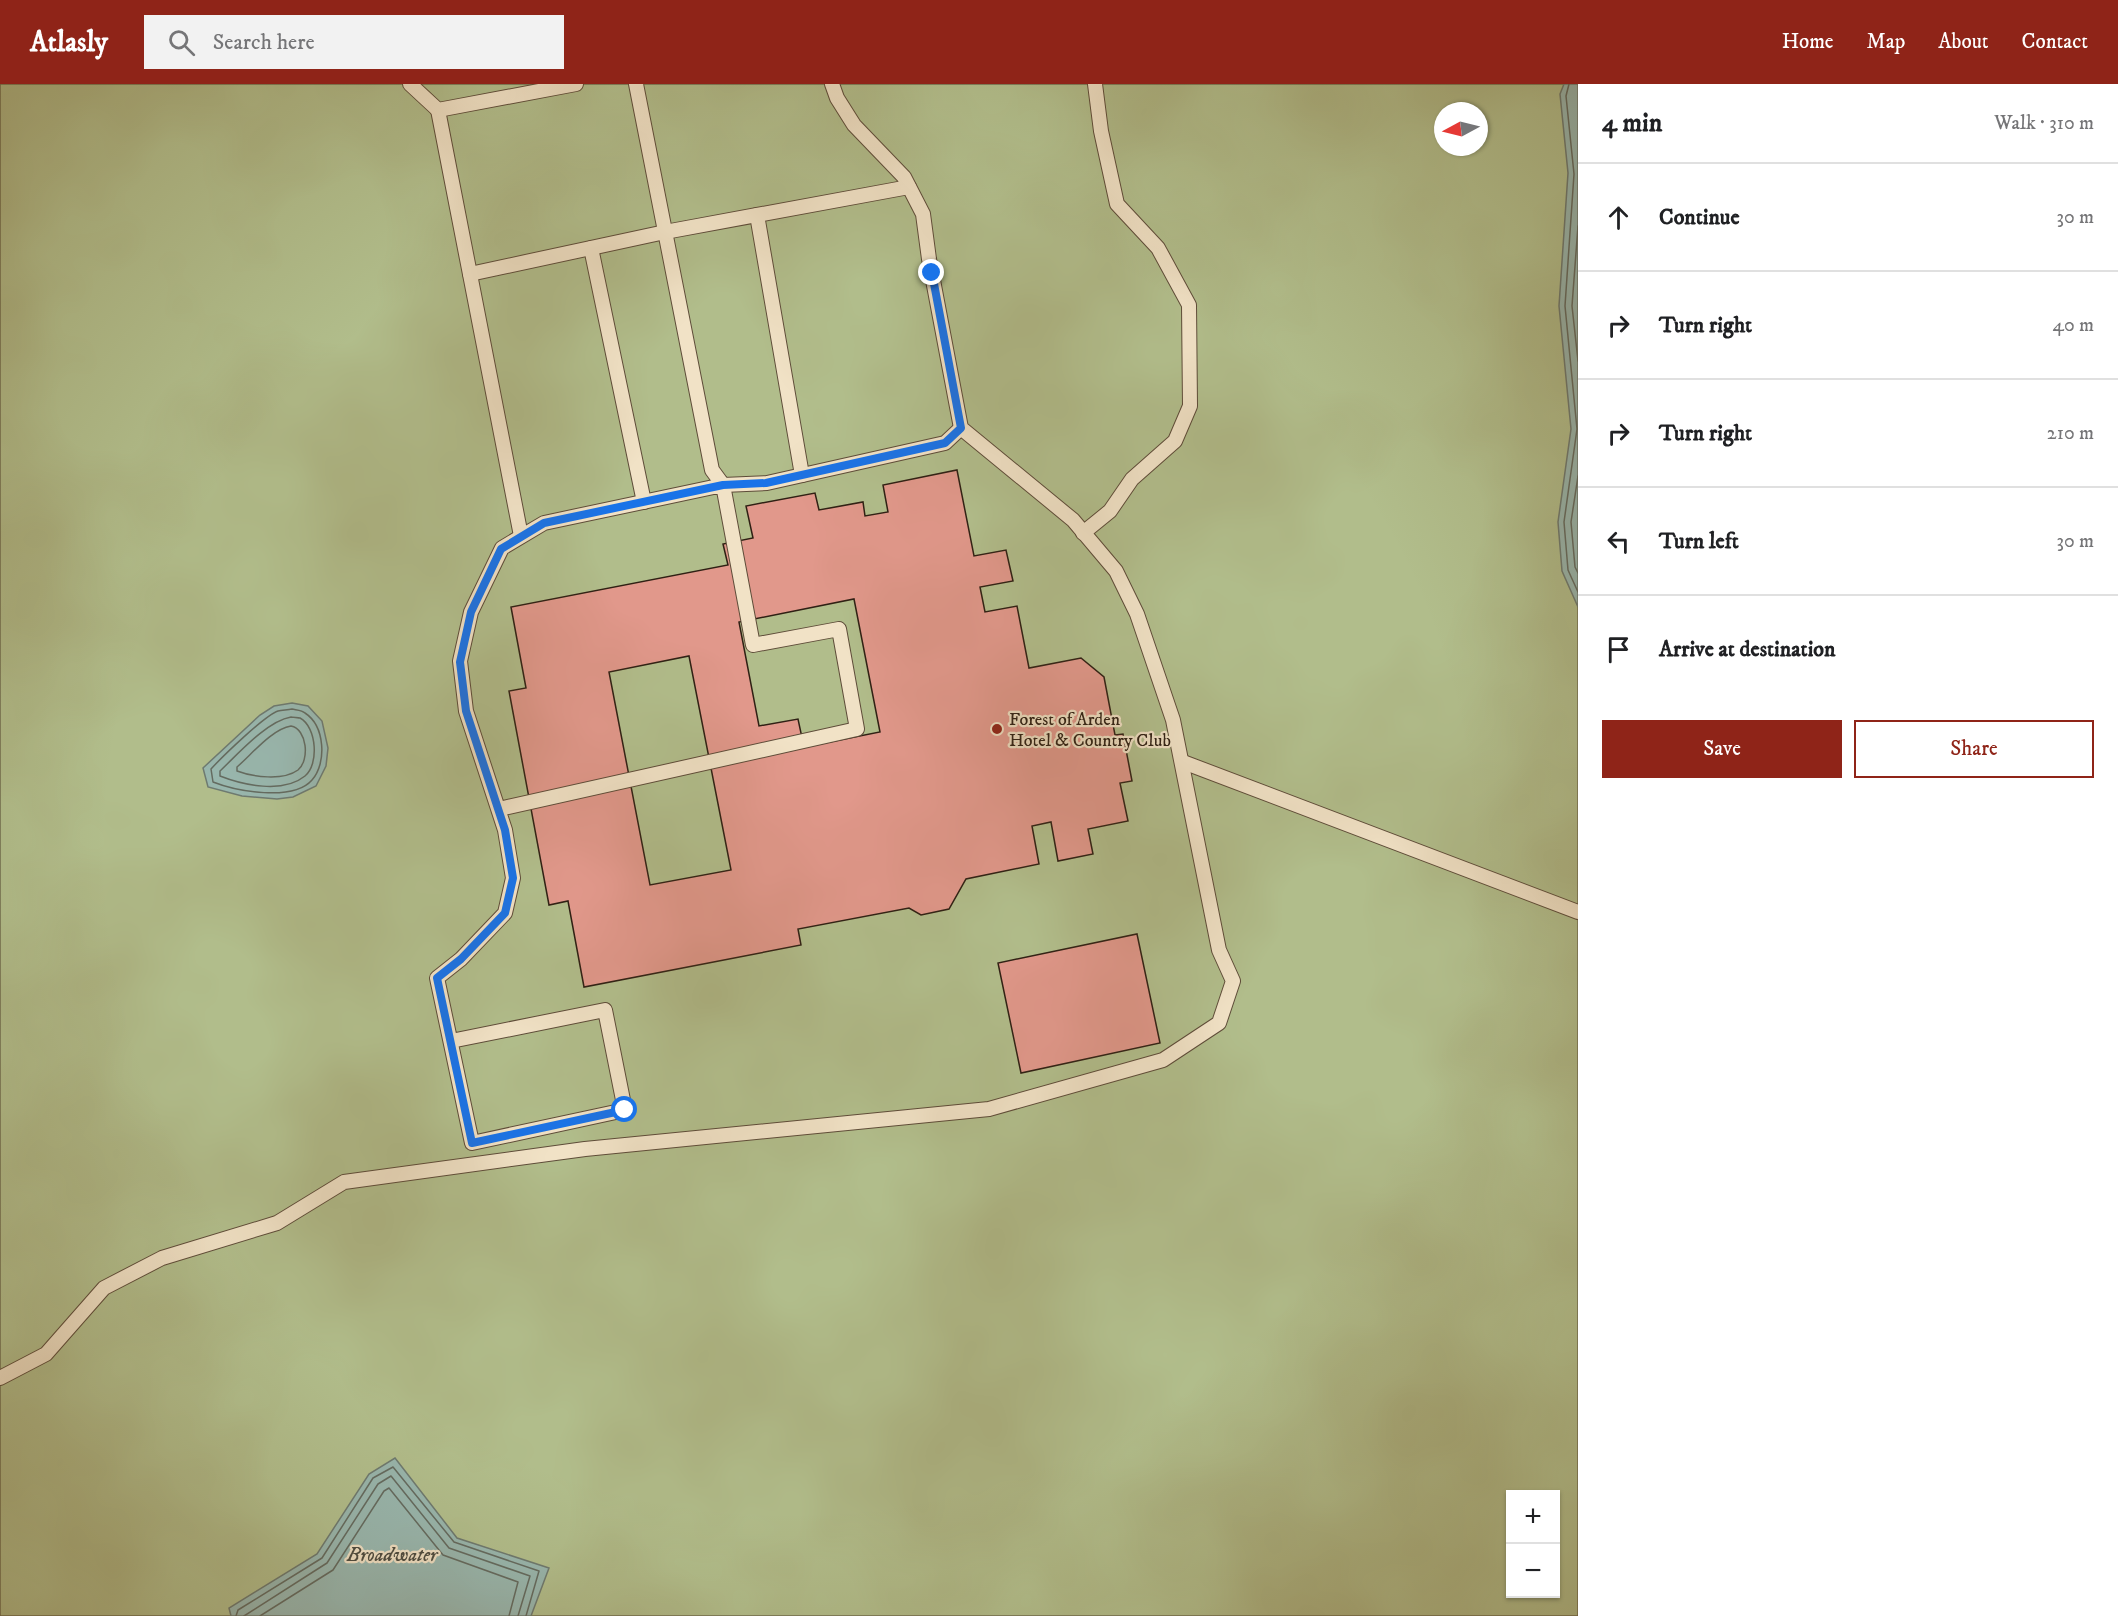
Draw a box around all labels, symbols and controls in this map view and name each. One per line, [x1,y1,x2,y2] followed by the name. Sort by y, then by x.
[144,15,564,69] search box
[30,25,108,60] text: Atlasly
[165,26,198,59] icon: search
[213,29,315,56] text: Search here
[1782,29,1834,55] text: Home
[1867,29,1905,55] text: Map
[1938,29,1989,55] text: About
[2022,29,2088,55] text: Contact
[1434,102,1488,156] north arrow
[1602,107,1662,140] text: 4 min
[1994,111,2094,136] text: Walk · 310 m
[1602,201,1635,234] icon: ahead
[1659,204,1740,231] text: Continue
[2056,205,2094,230] text: 30 m
[918,259,944,285] route end
[1602,309,1635,342] icon: right
[1659,312,1752,339] text: Turn right
[2052,313,2094,338] text: 40 m
[1602,417,1635,450] icon: right
[1659,420,1752,447] text: Turn right
[2047,421,2094,446] text: 210 m
[1602,525,1635,558] icon: left
[1659,528,1739,555] text: Turn left
[2056,529,2094,554] text: 30 m
[1602,633,1635,666] icon: arrive
[1659,636,1836,663] text: Arrive at destination
[1009,709,1171,752] place label: Forest of Arden Hotel & Country Club
[1602,720,1842,778] button: Save
[1854,720,2094,778] button: Share
[990,722,1004,736] marker: Forest of Arden Hotel & Country Club
[611,1096,637,1122] route start
[1506,1490,1560,1598] map controls
[1506,1490,1560,1544] button: +
[346,1543,439,1568] water label: Broadwater
[1506,1544,1560,1598] button: −

